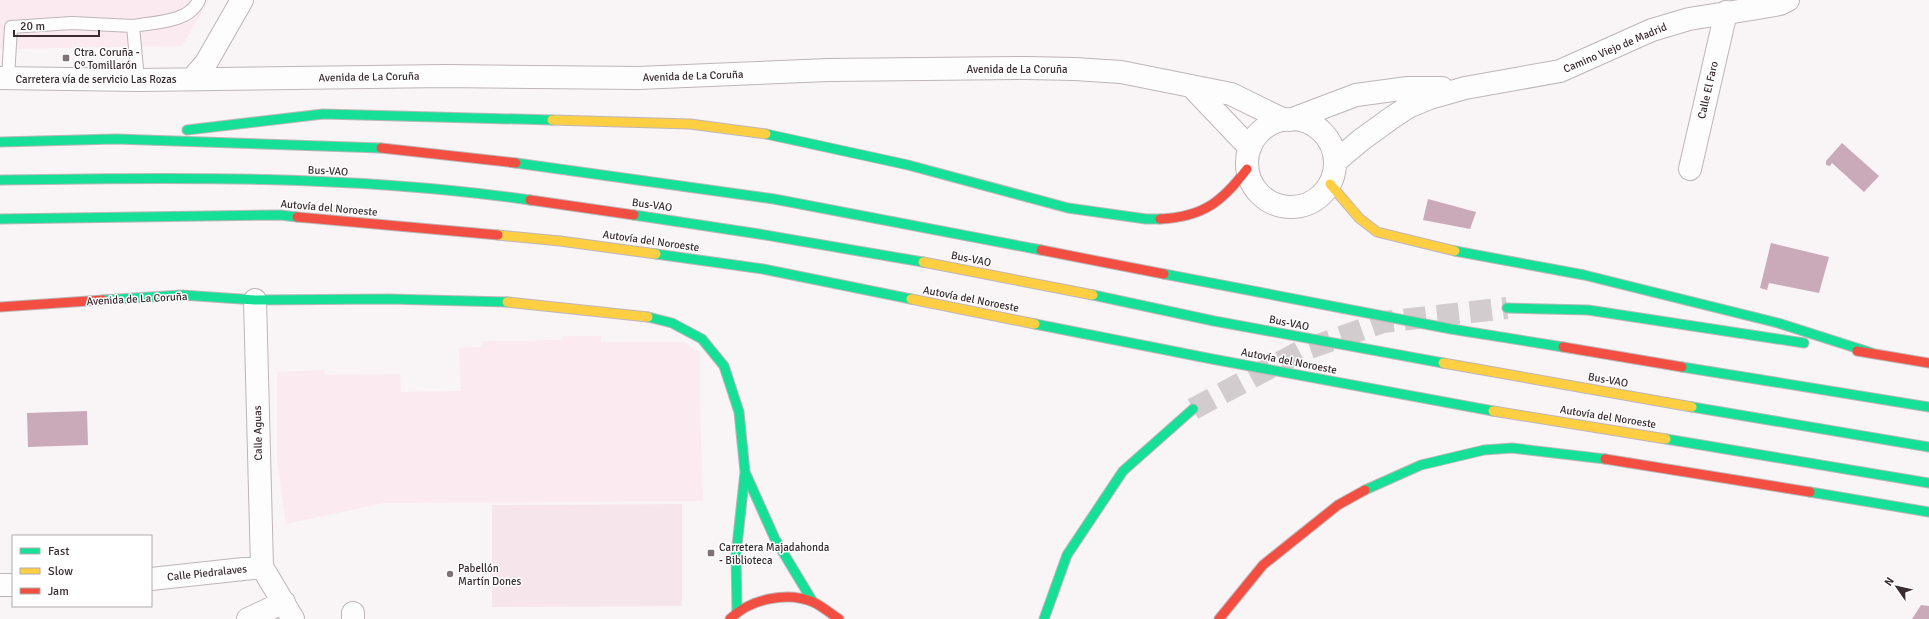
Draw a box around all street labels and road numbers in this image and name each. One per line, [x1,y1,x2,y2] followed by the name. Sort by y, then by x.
[1561,20,1669,76] street label: Camino Viejo de Madrid
[1695,60,1721,120] street label: Calle El Faro
[966,63,1068,76] street label: Avenida de La Coruña
[642,68,744,84] street label: Avenida de La Coruña
[318,70,420,84] street label: Avenida de La Coruña
[15,73,177,86] street label: Carretera vía de servicio Las Rozas
[307,163,349,179] street label: Bus-VAO
[631,196,673,214] street label: Bus-VAO
[280,197,378,219] street label: Autovía del Noroeste
[602,228,700,254] street label: Autovía del Noroeste
[950,249,992,269] street label: Bus-VAO
[922,283,1020,315] street label: Autovía del Noroeste
[86,290,188,308] street label: Avenida de La Coruña
[1268,313,1310,333] street label: Bus-VAO
[1240,345,1338,377] street label: Autovía del Noroeste
[1587,370,1629,390] street label: Bus-VAO
[1559,403,1657,431] street label: Autovía del Noroeste
[251,405,265,461] street label: Calle Aguas
[166,562,248,584] street label: Calle Piedralaves

